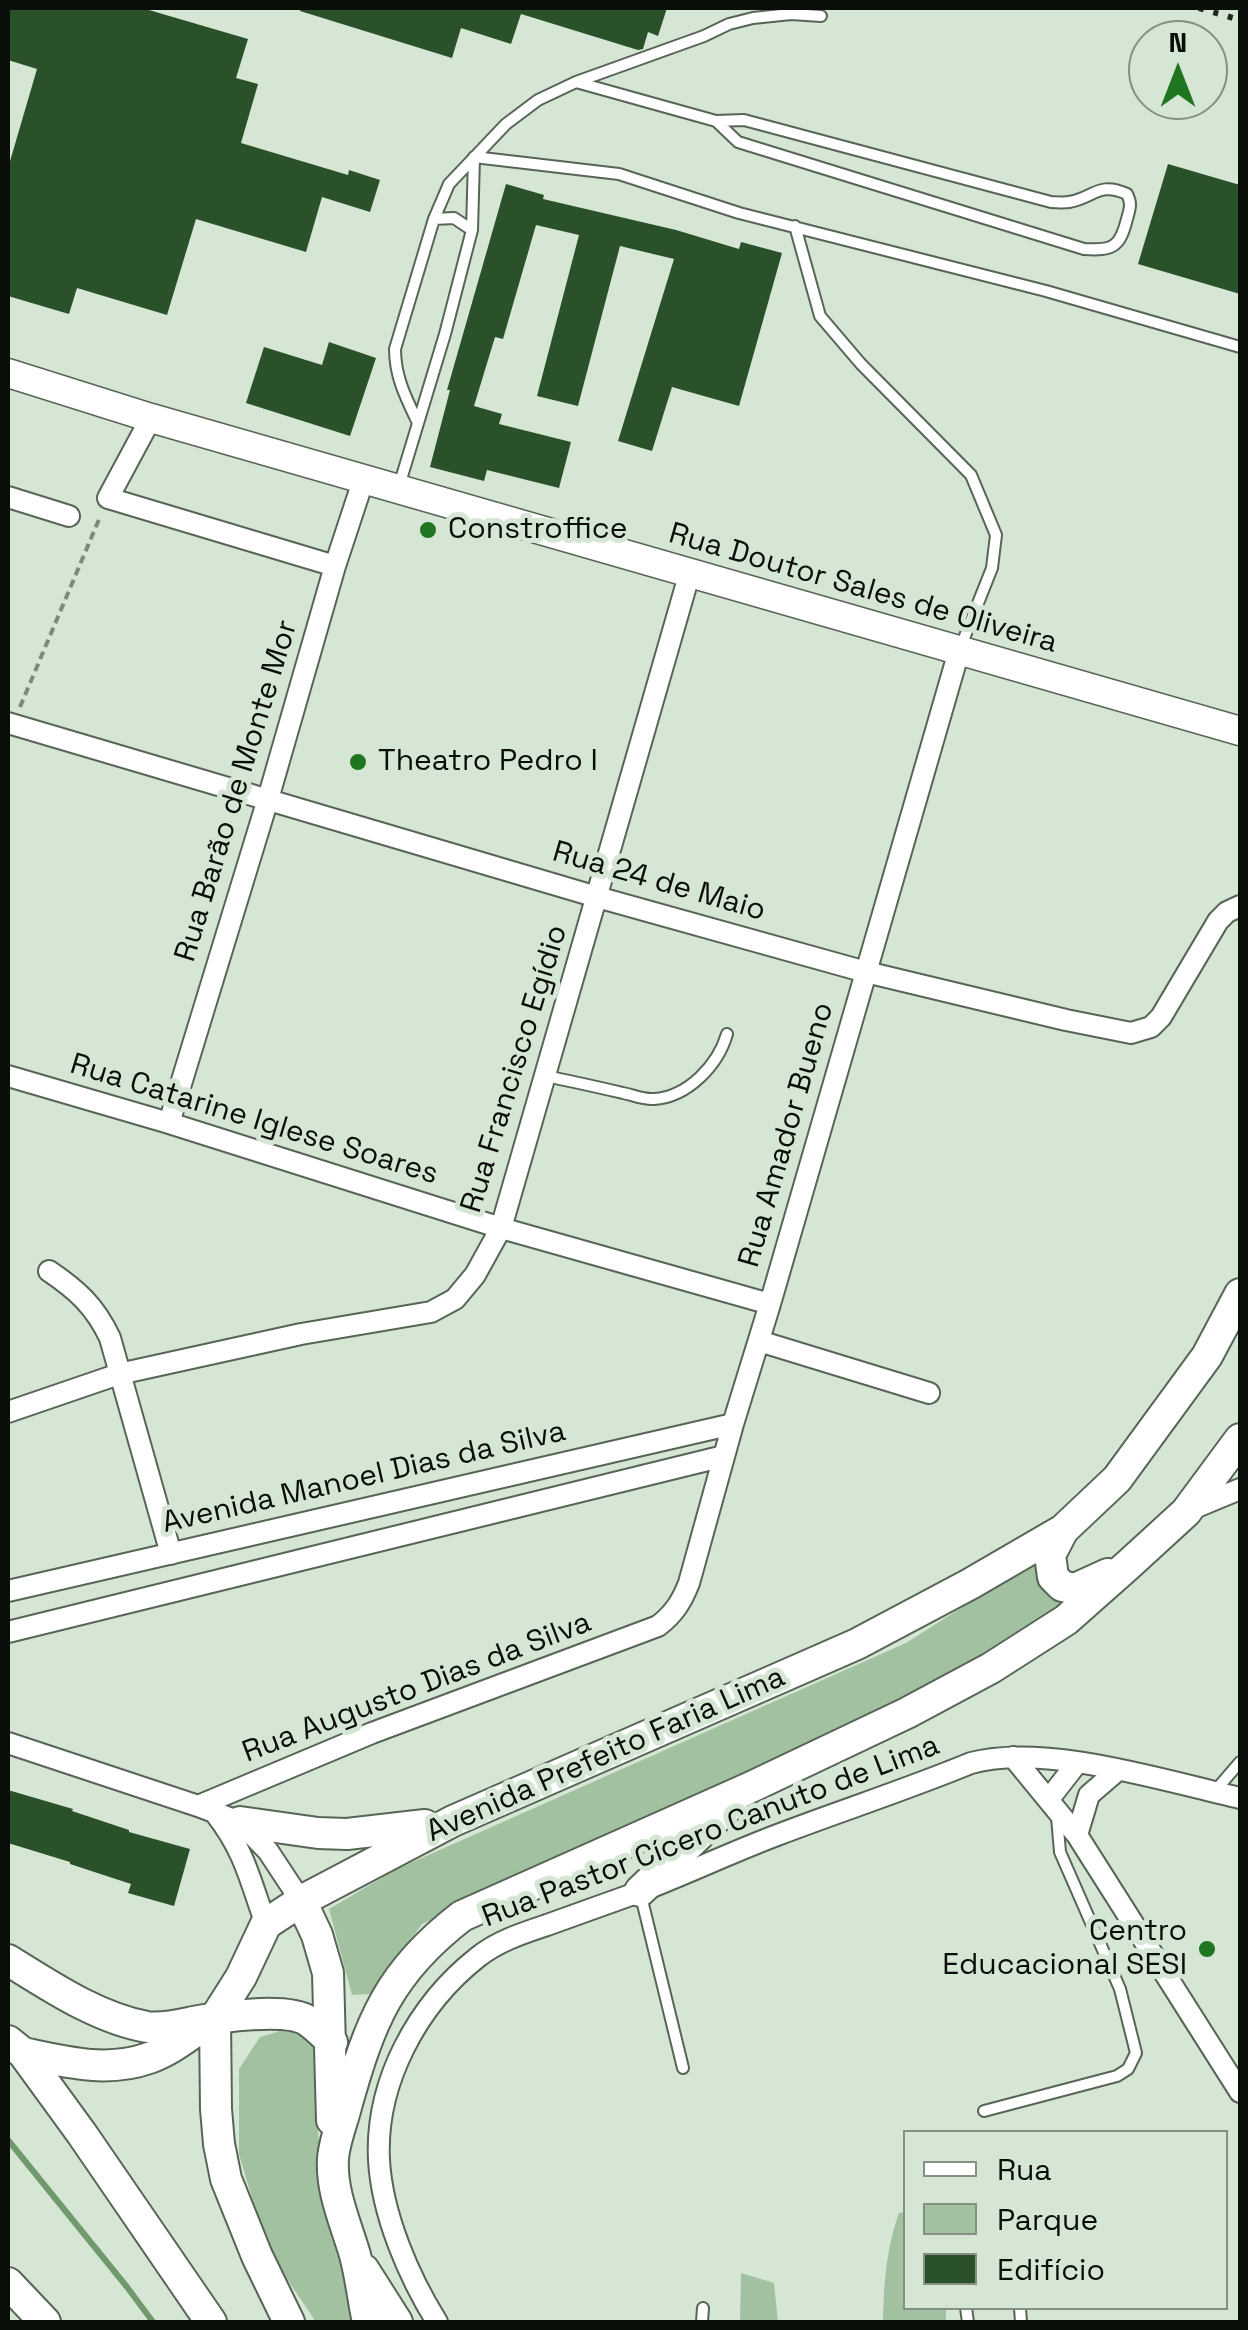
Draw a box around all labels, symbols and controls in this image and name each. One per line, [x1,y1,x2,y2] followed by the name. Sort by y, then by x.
[1128,20,1228,120] north arrow
[1169,24,1187,60] text: N
[448,512,627,548] place label: Constroffice
[665,516,1061,662] street label: Rua Doutor Sales de Oliveira
[417,519,439,541] marker: Constroffice
[168,616,306,966] street label: Rua Barão de Monte Mor
[378,744,598,780] place label: Theatro Pedro I
[347,751,369,773] marker: Theatro Pedro I
[548,834,770,930] street label: Rua 24 de Maio
[454,921,576,1217] street label: Rua Francisco Egídio
[732,999,842,1271] street label: Rua Amador Bueno
[66,1047,442,1193] street label: Rua Catarine Iglese Soares
[159,1414,569,1542] street label: Avenida Manoel Dias da Silva
[238,1605,596,1771] street label: Rua Augusto Dias da Silva
[421,1660,791,1850] street label: Avenida Prefeito Faria Lima
[477,1728,945,1936] street label: Rua Pastor Cícero Canuto de Lima
[942,1914,1187,1984] place label: Centro Educacional SESI
[1196,1938,1218,1960] marker: Centro Educacional SESI
[903,2130,1228,2310] legend
[997,2150,1052,2189] text: Rua
[997,2200,1098,2239] text: Parque
[997,2250,1105,2289] text: Edifício

